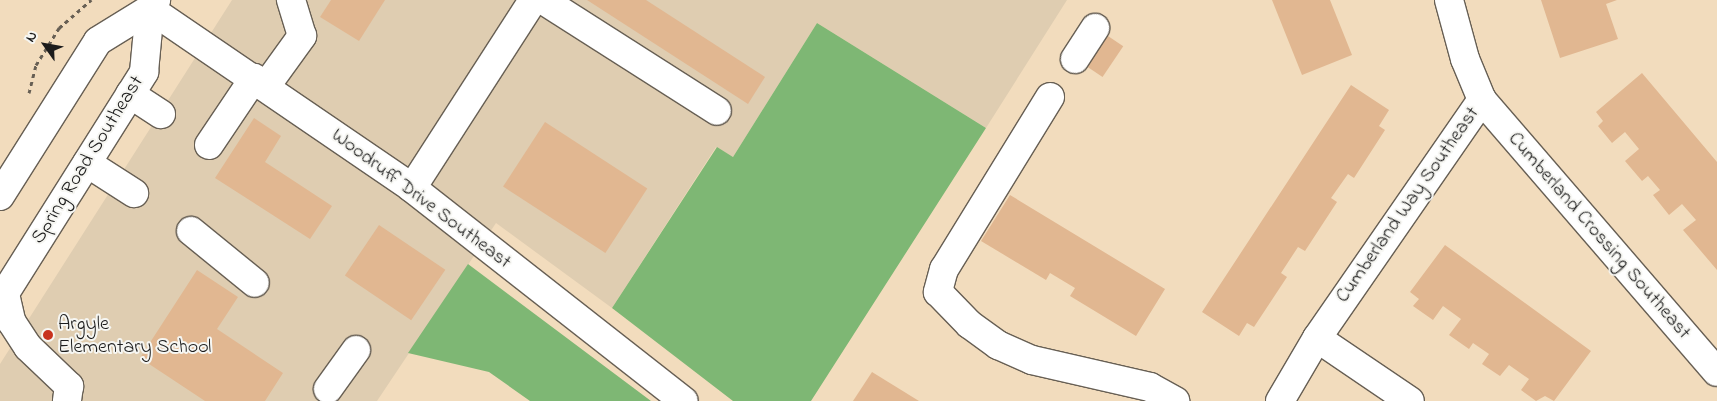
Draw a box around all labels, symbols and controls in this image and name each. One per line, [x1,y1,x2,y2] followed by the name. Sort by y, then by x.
[20,20,70,70] north arrow
[20,27,43,46] text: N
[27,72,149,248] street label: Spring Road Southeast
[1331,102,1485,308] street label: Cumberland Way Southeast
[326,124,516,274] street label: Woodruff Drive Southeast
[1502,127,1696,345] street label: Cumberland Crossing Southeast
[58,312,211,359] place label: Argyle Elementary School
[42,329,54,341] marker: Argyle Elementary School

